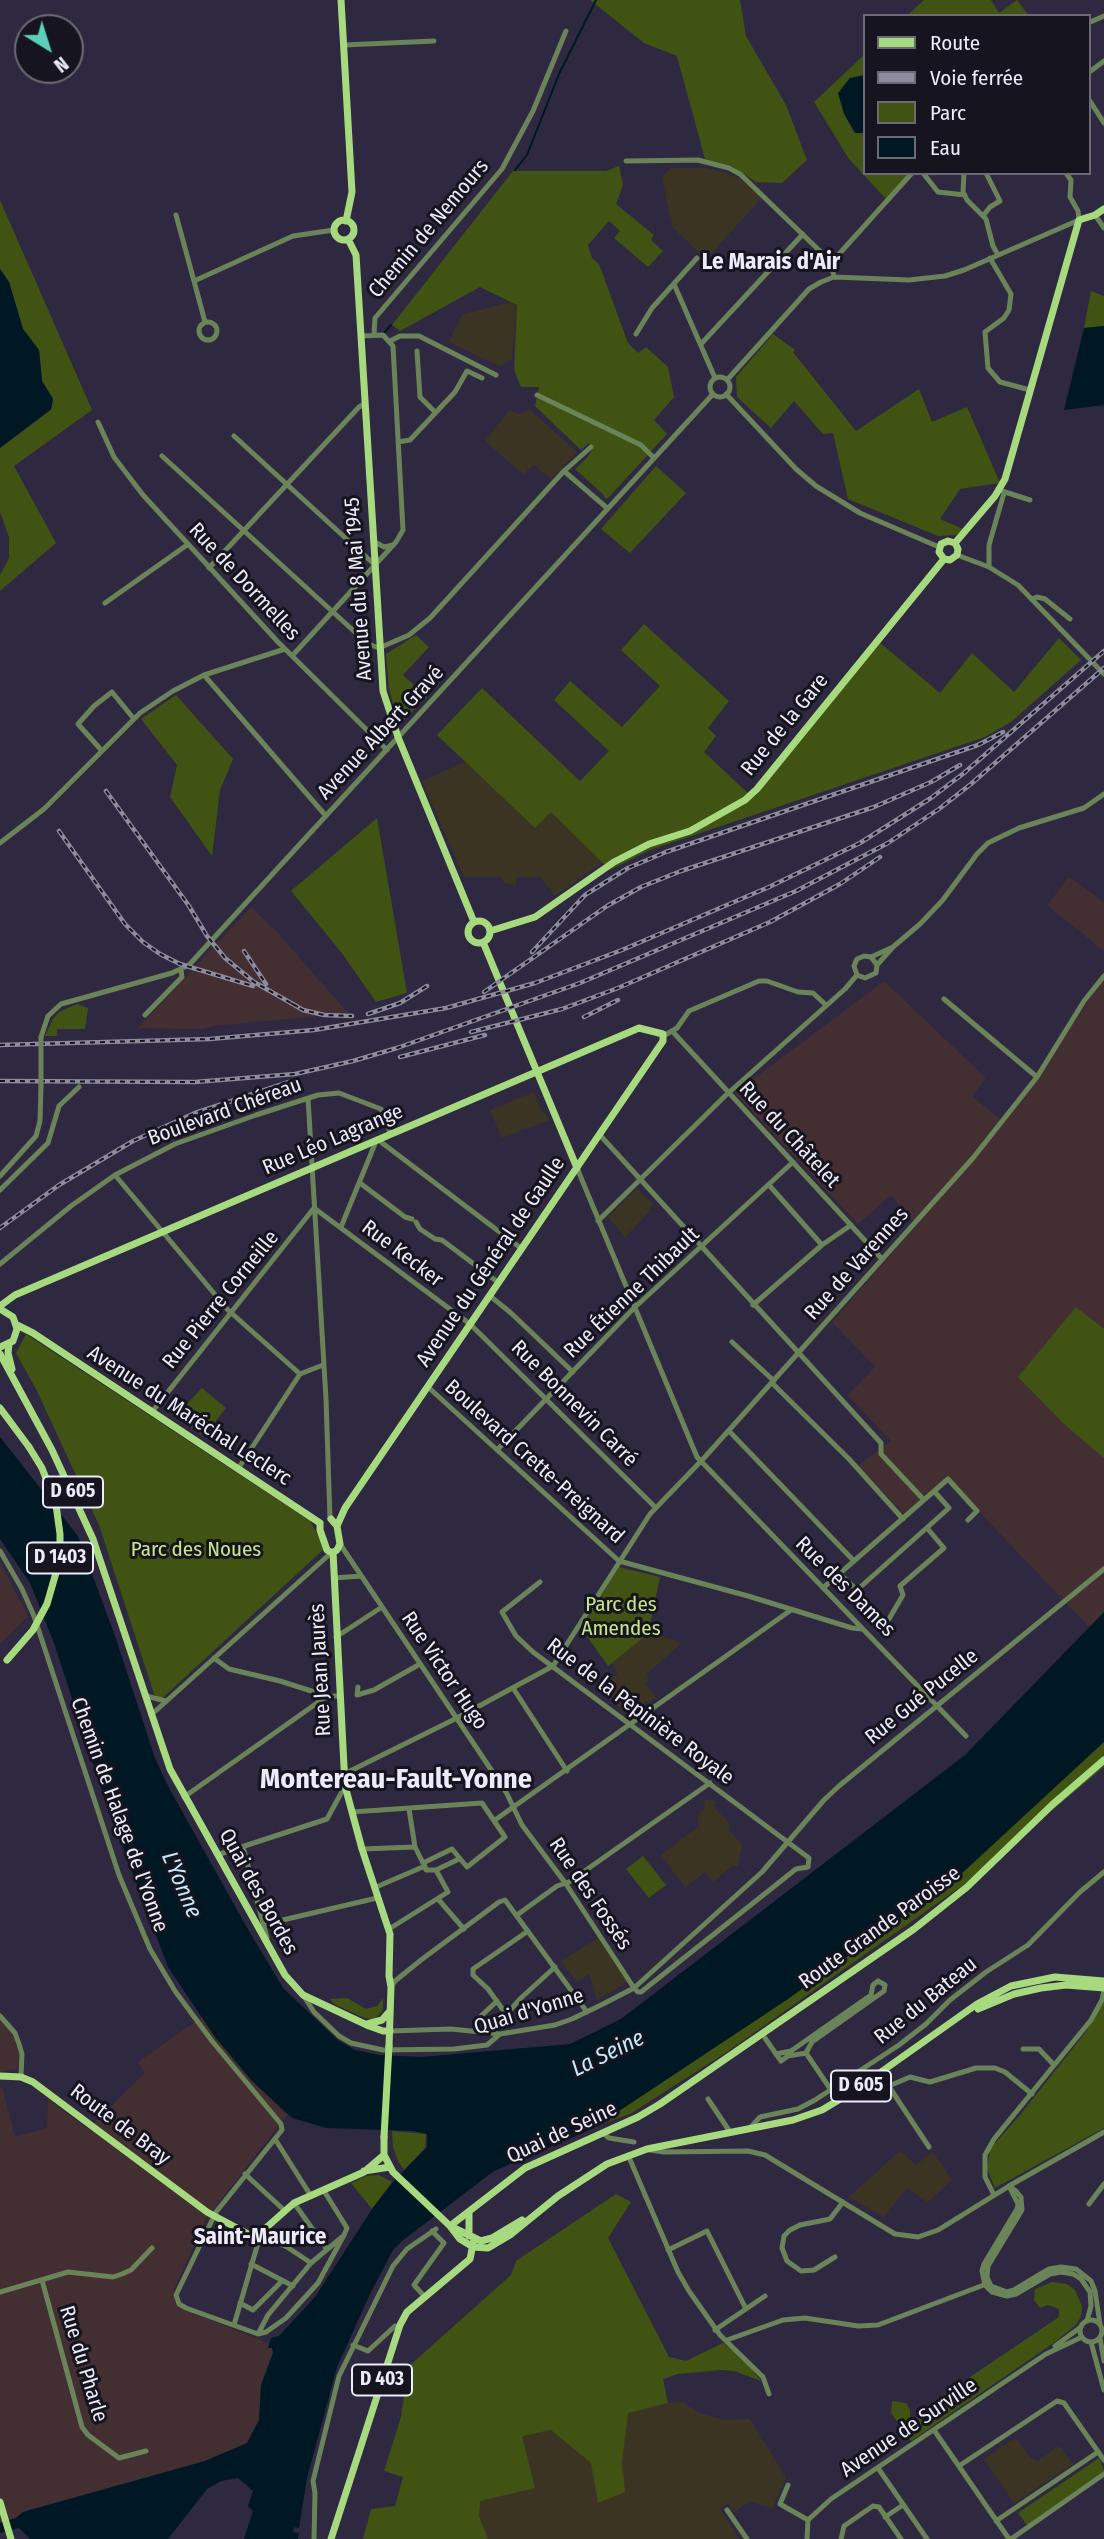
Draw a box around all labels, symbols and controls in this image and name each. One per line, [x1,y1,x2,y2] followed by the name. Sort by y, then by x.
[14,14,84,84] north arrow
[862,14,1090,175] legend
[930,30,980,56] text: Route
[49,52,73,77] text: N
[930,65,1023,91] text: Voie ferrée
[930,100,966,126] text: Parc
[930,135,961,161] text: Eau
[364,155,494,303] street label: Chemin de Nemours
[702,249,840,277] district label: Le Marais d'Air
[340,496,378,682] street label: Avenue du 8 Mai 1945
[183,518,305,646] street label: Rue de Dormelles
[313,661,449,805] street label: Avenue Albert Gravé
[736,669,834,781] street label: Rue de la Gare
[145,1073,305,1151] street label: Boulevard Chéreau
[733,1077,845,1193] street label: Rue du Châtelet
[259,1099,407,1181] street label: Rue Léo Lagrange
[411,1152,571,1372] street label: Avenue du Général de Gaulle
[800,1202,914,1326] street label: Rue de Varennes
[356,1215,448,1293] street label: Rue Kecker
[559,1222,705,1364] street label: Rue Étienne Thibault
[158,1226,284,1374] street label: Rue Pierre Corneille
[506,1336,642,1472] street label: Rue Bonnevin Carré
[82,1341,296,1491] street label: Avenue du Maréchal Leclerc
[439,1375,629,1549] street label: Boulevard Crette-Preignard
[43,1476,103,1508] road number: D 605
[790,1532,900,1642] street label: Rue des Dames
[131,1537,261,1563] park label: Parc des Noues
[27,1542,93,1574] road number: D 1403
[581,1592,661,1642] park label: Parc des Amendes
[305,1603,337,1737] street label: Rue Jean Jaurès
[395,1607,493,1735] street label: Rue Victor Hugo
[541,1633,739,1791] street label: Rue de la Pépinière Royale
[861,1644,983,1750] street label: Rue Gué Pucelle
[65,1694,173,1936] street label: Chemin de Halage de l'Yonne
[260,1763,532,1797] district label: Montereau-Fault-Yonne
[213,1825,303,1959] street label: Quai des Bordes
[543,1833,637,1955] street label: Rue des Fossés
[155,1848,207,1922] water label: L'Yonne
[795,1861,965,1995] street label: Route Grande Paroisse
[870,1952,982,2050] street label: Rue du Bateau
[471,1983,587,2041] street label: Quai d'Yonne
[567,2025,649,2083] water label: La Seine
[831,2070,891,2102] road number: D 605
[65,2079,175,2171] street label: Route de Bray
[503,2096,621,2170] street label: Quai de Seine
[194,2224,326,2252] district label: Saint-Maurice
[53,2303,113,2425] street label: Rue du Pharle
[352,2364,412,2396] road number: D 403
[836,2373,982,2483] street label: Avenue de Surville

